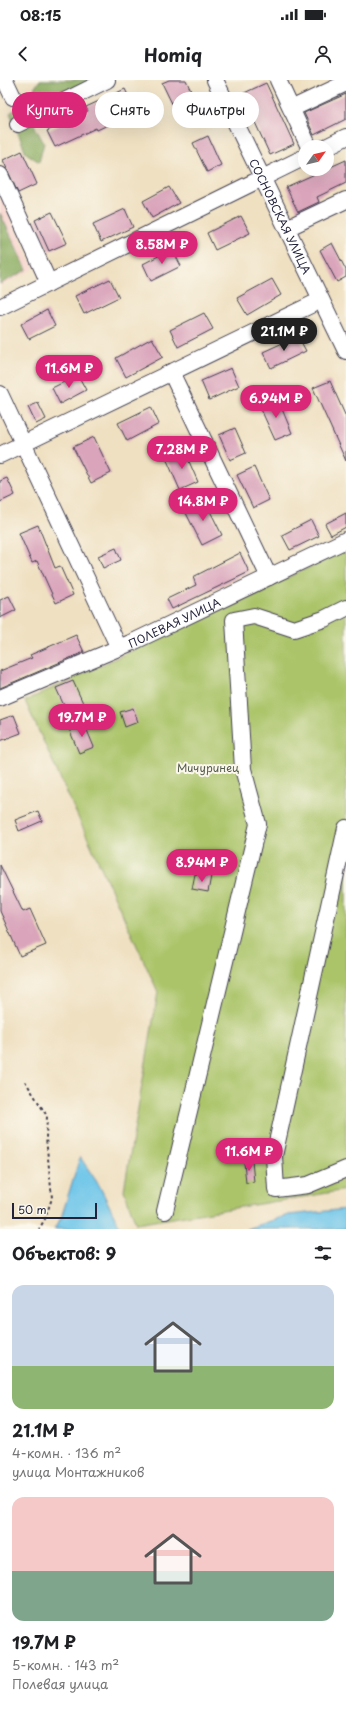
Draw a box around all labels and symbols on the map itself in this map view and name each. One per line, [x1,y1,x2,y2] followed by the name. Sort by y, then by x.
[298,140,334,176] north arrow
[246,155,316,277] street label: СОСНОВСКАЯ УЛИЦА
[125,231,199,265] pin: 8.58M ₽
[247,318,321,352] pin: 21.1M ₽
[32,355,106,389] pin: 11.6M ₽
[239,385,313,419] pin: 6.94M ₽
[145,436,219,470] pin: 7.28M ₽
[166,488,240,522] pin: 14.8M ₽
[126,593,224,651] street label: ПОЛЕВАЯ УЛИЦА
[45,704,119,738] pin: 19.7M ₽
[177,759,239,776] park label: Мичуринец
[165,849,239,883] pin: 8.94M ₽
[212,1138,286,1172] pin: 11.6M ₽
[12,1201,97,1220] scale bar

